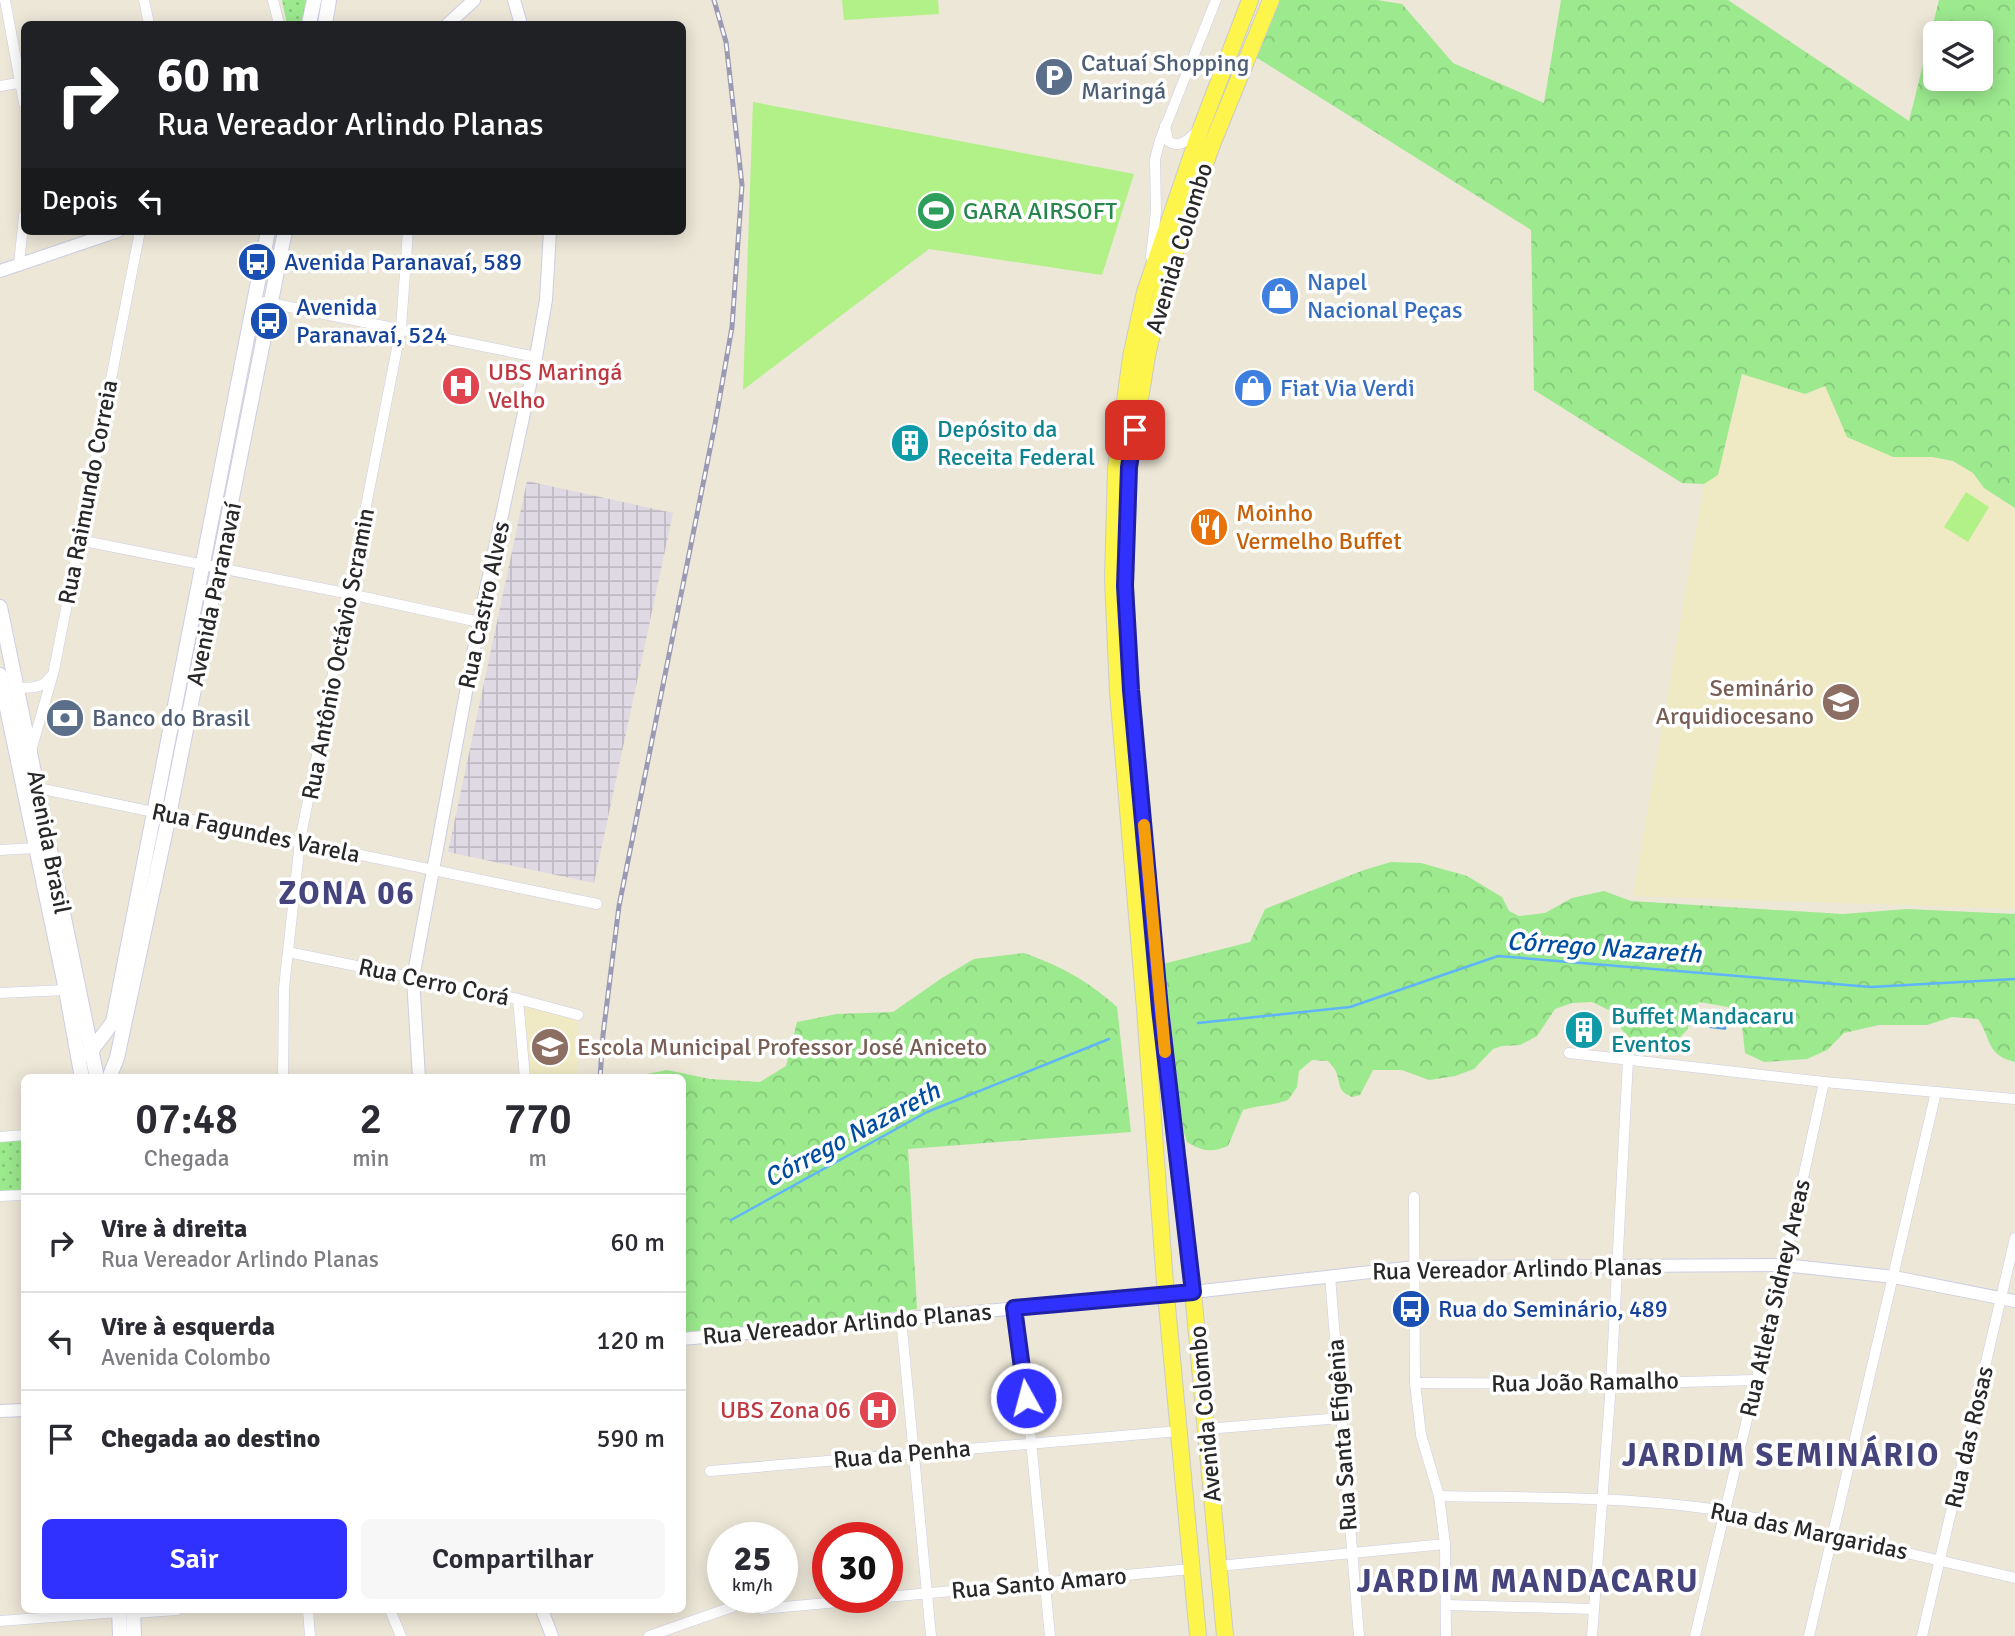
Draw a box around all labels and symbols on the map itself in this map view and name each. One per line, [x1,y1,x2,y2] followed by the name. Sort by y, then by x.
[1081,48,1249,106] place label: Catuaí Shopping Maringá
[1033,56,1075,98] parking icon: Catuaí Shopping Maringá
[1139,159,1219,337] street label: Avenida Colombo
[915,190,957,232] sports icon: GARA AIRSOFT
[963,196,1117,226] place label: GARA AIRSOFT
[236,241,278,283] bus stop icon: Avenida Paranavaí, 589
[284,247,522,277] place label: Avenida Paranavaí, 589
[1307,267,1462,325] place label: Napel Nacional Peças
[1259,275,1301,317] shop icon: Napel Nacional Peças
[296,292,447,350] place label: Avenida Paranavaí, 524
[248,300,290,342] bus stop icon: Avenida Paranavaí, 524
[488,357,622,415] place label: UBS Maringá Velho
[440,365,482,407] hospital icon: UBS Maringá Velho
[1232,367,1274,409] shop icon: Fiat Via Verdi
[1280,373,1415,403] place label: Fiat Via Verdi
[52,377,124,607] street label: Rua Raimundo Correia
[1105,400,1165,460] pin
[937,414,1095,472] place label: Depósito da Receita Federal
[889,422,931,464] building icon: Depósito da Receita Federal
[1236,498,1402,556] place label: Moinho Vermelho Buffet
[180,499,248,689] street label: Avenida Paranavaí
[295,506,381,802] street label: Rua Antônio Octávio Scramin
[1188,506,1230,548] restaurant icon: Moinho Vermelho Buffet
[452,519,516,691] street label: Rua Castro Alves
[1655,673,1814,731] place label: Seminário Arquidiocesano
[1820,681,1862,723] school or university icon: Seminário Arquidiocesano
[44,697,86,739] bank icon: Banco do Brasil
[92,703,250,733] place label: Banco do Brasil
[20,768,78,916] street label: Avenida Brasil
[149,796,363,870] street label: Rua Fagundes Varela
[278,874,416,913] district label: ZONA 06
[1506,925,1703,971] water label: Córrego Nazareth
[356,951,512,1013] street label: Rua Cerro Corá
[1611,1001,1794,1059] place label: Buffet Mandacaru Eventos
[1563,1009,1605,1051] building icon: Buffet Mandacaru Eventos
[529,1026,571,1068] school or university icon: Escola Municipal Professor José Aniceto
[577,1032,987,1062] place label: Escola Municipal Professor José Aniceto
[759,1075,946,1195] water label: Córrego Nazareth
[1733,1176,1817,1420] street label: Rua Atleta Sidney Areas
[1372,1251,1662,1287] street label: Rua Vereador Arlindo Planas
[1390,1288,1432,1330] bus stop icon: Rua do Seminário, 489
[1438,1294,1668,1324] place label: Rua do Seminário, 489
[701,1296,993,1352] street label: Rua Vereador Arlindo Planas
[1182,1325,1228,1503] street label: Avenida Colombo
[1320,1338,1364,1532] street label: Rua Santa Efigênia
[989,1361,1063,1435] position arrow
[1938,1363,2000,1511] street label: Rua das Rosas
[1491,1365,1679,1399] street label: Rua João Ramalho
[857,1389,899,1431] hospital icon: UBS Zona 06
[720,1395,851,1425] place label: UBS Zona 06
[832,1433,972,1475] street label: Rua da Penha
[1622,1434,1940,1475] district label: JARDIM SEMINÁRIO
[1707,1495,1911,1567] street label: Rua das Margaridas
[812,1522,903,1613] speed limit sign: 30
[950,1560,1128,1606] street label: Rua Santo Amaro
[1357,1562,1700,1601] district label: JARDIM MANDACARU

